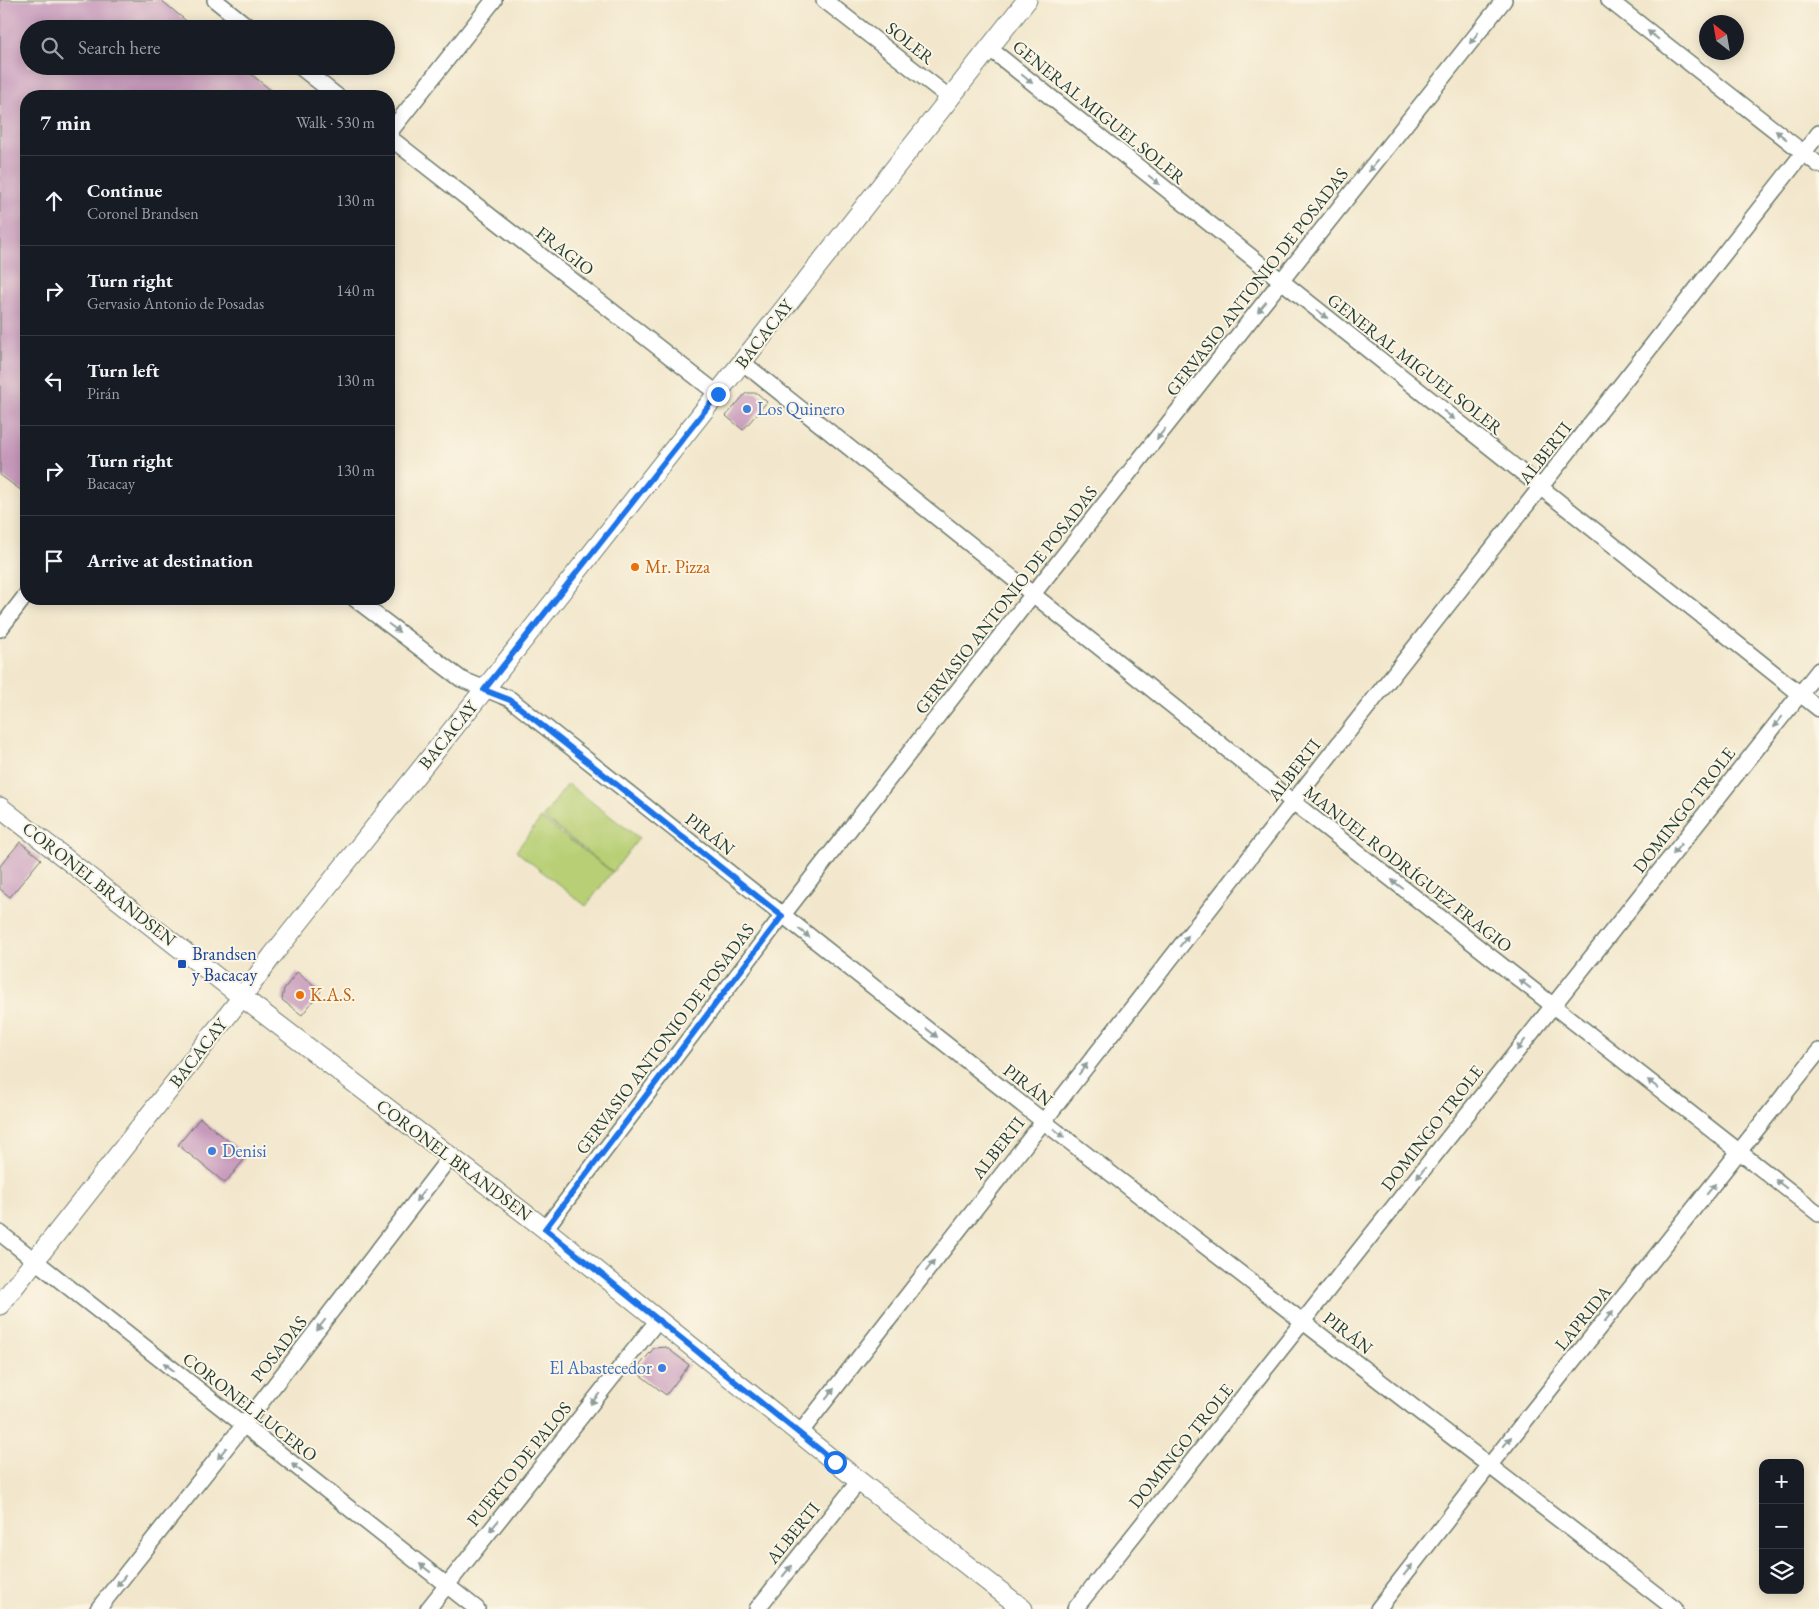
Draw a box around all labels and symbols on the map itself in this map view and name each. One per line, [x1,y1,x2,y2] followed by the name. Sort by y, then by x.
[1699,15,1744,60] north arrow
[881,16,939,69] street label: SOLER
[1647,29,1660,40] one-way arrow
[1469,31,1479,45] one-way arrow
[1008,35,1191,189] street label: GENERAL MIGUEL SOLER
[1020,73,1033,84] one-way arrow
[1774,130,1788,140] one-way arrow
[1368,159,1379,172] one-way arrow
[1160,163,1353,401] street label: GERVASIO ANTONIO DE POSADAS
[1147,175,1160,186] one-way arrow
[532,221,599,280] street label: FRAGIO
[1323,288,1508,439] street label: GENERAL MIGUEL SOLER
[729,293,799,373] street label: BACACAY
[1256,300,1267,313] one-way arrow
[1315,309,1328,320] one-way arrow
[707,383,730,406] route end
[757,397,845,420] place label: Los Quinero
[741,403,753,415] marker: Los Quinero
[1443,410,1456,421] one-way arrow
[1512,417,1576,489] street label: ALBERTI
[1155,428,1166,441] one-way arrow
[909,481,1102,719] street label: GERVASIO ANTONIO DE POSADAS
[645,555,711,578] place label: Mr. Pizza
[629,561,641,573] marker: Mr. Pizza
[387,623,400,634] one-way arrow
[413,695,483,774] street label: BACACAY
[1772,715,1783,728] one-way arrow
[1261,734,1325,806] street label: ALBERTI
[1627,742,1740,877] street label: DOMINGO TROLE
[1299,780,1517,957] street label: MANUEL RODRÍGUEZ FRAGIO
[681,807,740,860] street label: PIRÁN
[18,816,181,951] street label: CORONEL BRANDSEN
[1671,842,1682,855] one-way arrow
[1391,878,1404,889] one-way arrow
[570,919,759,1159] street label: GERVASIO ANTONIO DE POSADAS
[797,927,810,938] one-way arrow
[1178,935,1189,948] one-way arrow
[192,942,258,986] place label: Brandsen y Bacacay
[176,958,188,970] marker: Brandsen y Bacacay
[1519,978,1532,989] one-way arrow
[310,983,356,1006] place label: K.A.S.
[294,989,306,1001] marker: K.A.S.
[163,1012,233,1092] street label: BACACAY
[925,1028,938,1038] one-way arrow
[1516,1038,1527,1051] one-way arrow
[999,1058,1058,1111] street label: PIRÁN
[1375,1060,1488,1195] street label: DOMINGO TROLE
[1078,1063,1089,1076] one-way arrow
[1646,1079,1659,1089] one-way arrow
[372,1094,537,1226] street label: CORONEL BRANDSEN
[965,1112,1029,1184] street label: ALBERTI
[1053,1128,1066,1138] one-way arrow
[222,1139,267,1162] place label: Denisi
[206,1145,218,1157] marker: Denisi
[1416,1166,1426,1180] one-way arrow
[1774,1179,1787,1190] one-way arrow
[1705,1183,1716,1196] one-way arrow
[415,1189,425,1203] one-way arrow
[924,1260,935,1273] one-way arrow
[1549,1280,1616,1355] street label: LAPRIDA
[1319,1306,1378,1359] street label: PIRÁN
[1604,1309,1615,1322] one-way arrow
[245,1311,312,1387] street label: POSADAS
[316,1318,326,1332] one-way arrow
[178,1347,322,1466] street label: CORONEL LUCERO
[549,1356,652,1379] place label: El Abastecedor
[163,1362,176,1373] one-way arrow
[656,1362,668,1374] marker: El Abastecedor
[1123,1379,1238,1513] street label: DOMINGO TROLE
[825,1388,835,1401] one-way arrow
[590,1392,601,1405] one-way arrow
[461,1397,576,1531] street label: PUERTO DE PALOS
[1502,1436,1513,1449] one-way arrow
[216,1446,227,1459] one-way arrow
[824,1451,847,1474] route start
[291,1462,304,1473] one-way arrow
[760,1497,824,1569] street label: ALBERTI
[488,1519,499,1532] one-way arrow
[418,1563,432,1573] one-way arrow
[1402,1564,1413,1577] one-way arrow
[782,1565,793,1578] one-way arrow
[115,1574,126,1587] one-way arrow

